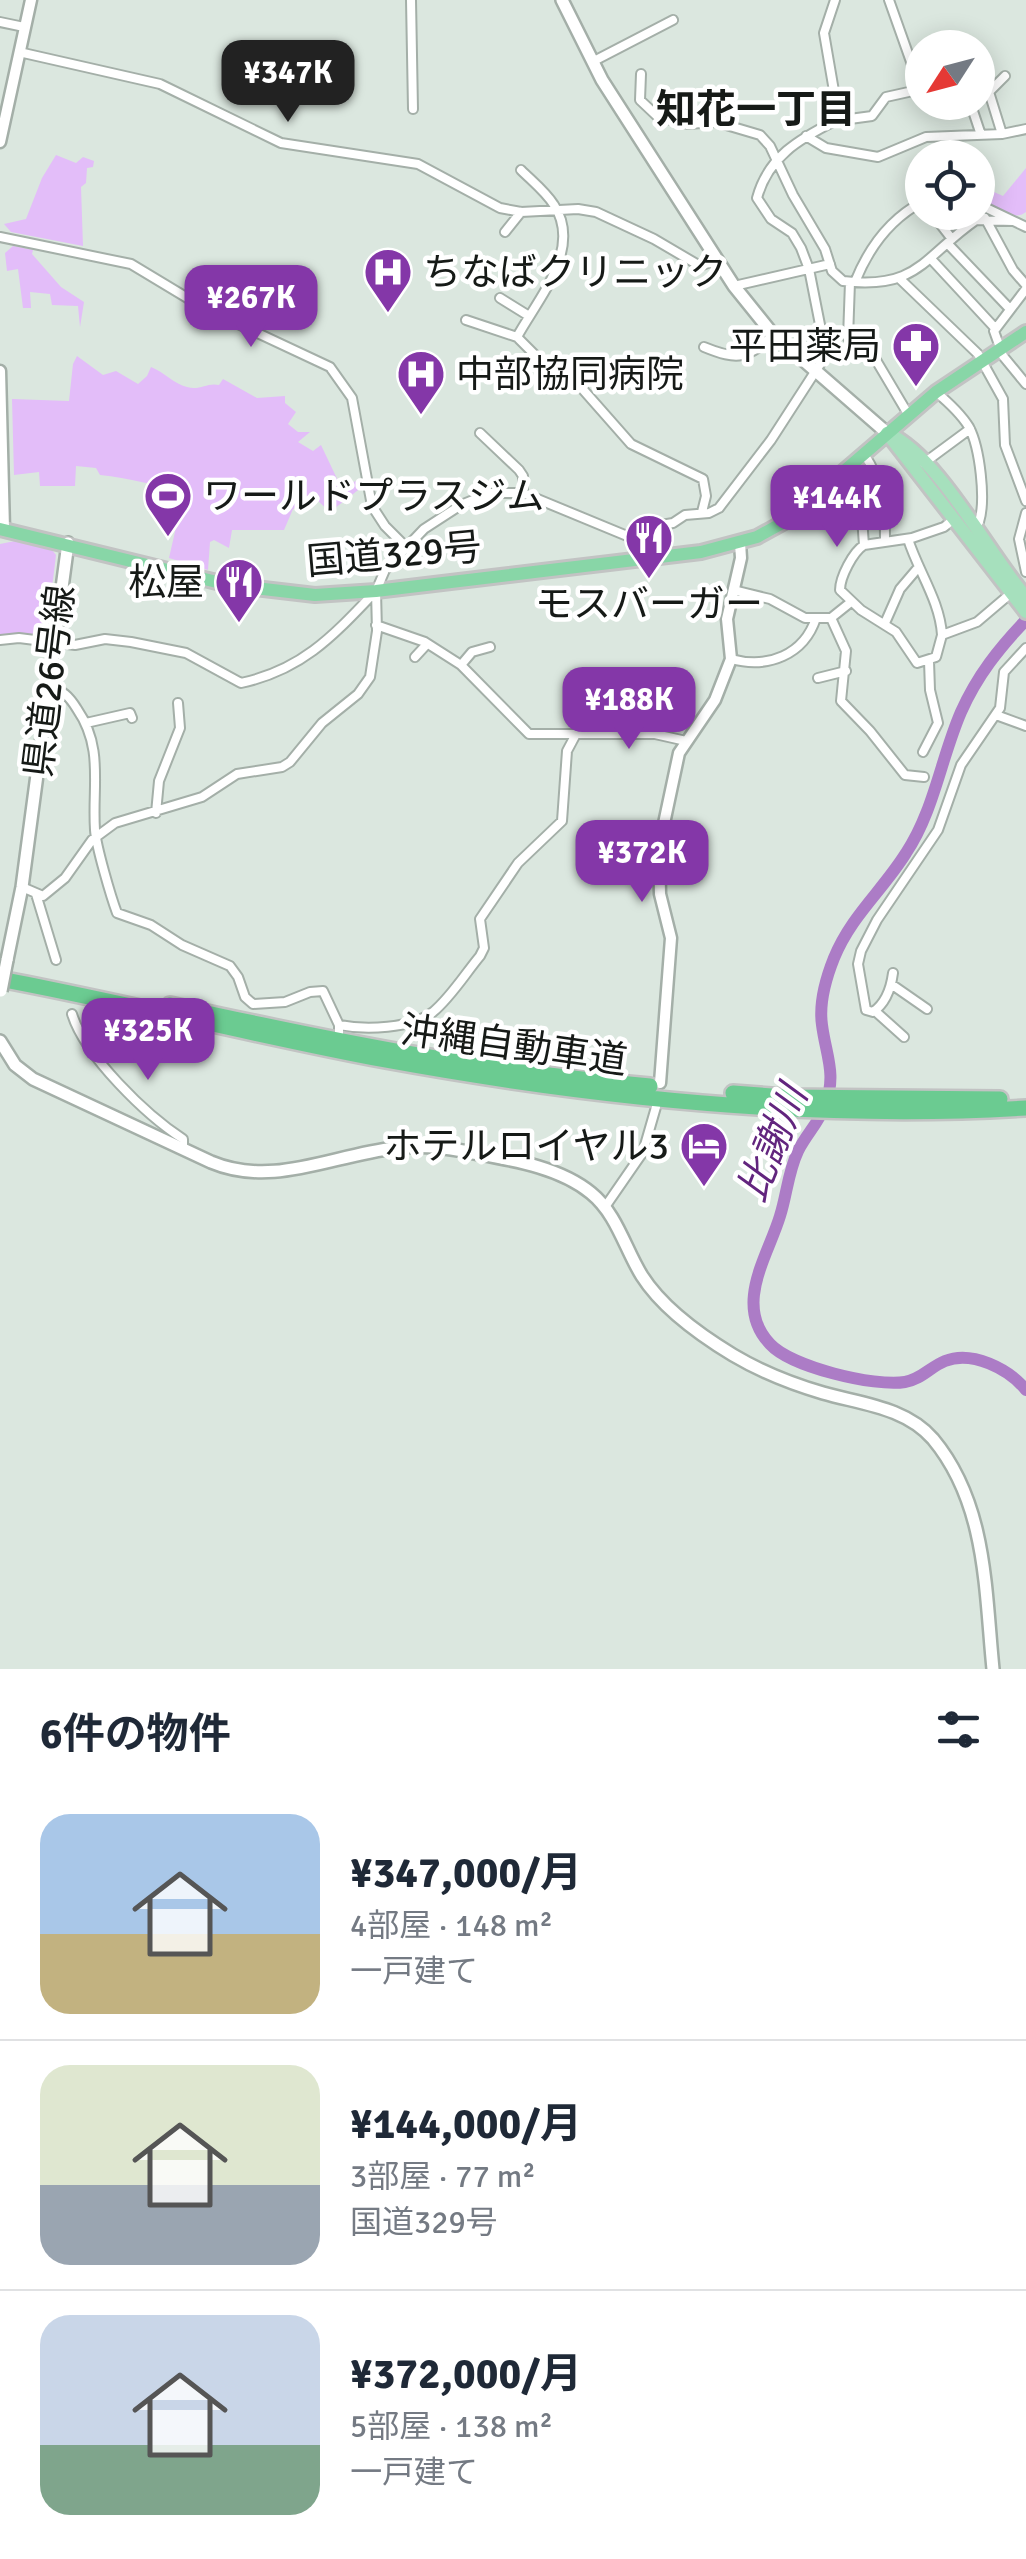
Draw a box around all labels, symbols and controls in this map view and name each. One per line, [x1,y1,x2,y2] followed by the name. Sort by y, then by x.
[905,30,995,120] north arrow
[905,30,995,230] map controls
[218,40,358,125] pin: ¥347K
[244,53,332,92] text: ¥347K
[656,85,856,135] district label: 知花一丁目
[905,140,995,230] button: locate
[362,246,414,314] hospital icon: ちなばクリニック
[423,249,727,296] place label: ちなばクリニック
[181,265,321,350] pin: ¥267K
[207,278,295,317] text: ¥267K
[890,320,942,388] pharmacy icon: 平田薬局
[729,323,881,370] place label: 平田薬局
[395,348,447,416] hospital icon: 中部協同病院
[456,351,684,398] place label: 中部協同病院
[767,465,907,550] pin: ¥144K
[142,470,194,538] sports icon: ワールドプラスジム
[203,473,544,520] place label: ワールドプラスジム
[793,478,881,517] text: ¥144K
[623,512,675,580] restaurant icon: モスバーガー
[305,523,484,586] street label: 国道329号
[213,556,265,624] restaurant icon: 松屋
[128,559,204,606] place label: 松屋
[535,581,763,628] place label: モスバーガー
[14,582,85,780] street label: 県道26号線
[559,667,699,752] pin: ¥188K
[585,680,673,719] text: ¥188K
[572,820,712,905] pin: ¥372K
[598,833,686,872] text: ¥372K
[78,998,218,1083] pin: ¥325K
[398,1006,630,1085] street label: 沖縄自動車道
[104,1011,192,1050] text: ¥325K
[727,1075,820,1208] water label: 比謝川
[678,1120,730,1188] hotel icon: ホテルロイヤル3
[384,1123,669,1170] place label: ホテルロイヤル3
[931,1702,986,1757] icon: filters
[40,1709,231,1760] text: 6件の物件
[350,1848,582,1899] text: ¥347,000/月
[120,1854,240,1974] icon: home
[350,1906,553,1945] text: 4部屋 · 148 m²
[350,1952,478,1991] text: 一戸建て
[350,2099,582,2150] text: ¥144,000/月
[120,2105,240,2225] icon: home
[350,2157,536,2196] text: 3部屋 · 77 m²
[350,2203,498,2242] text: 国道329号
[350,2349,582,2400] text: ¥372,000/月
[120,2355,240,2475] icon: home
[350,2407,553,2446] text: 5部屋 · 138 m²
[350,2453,478,2492] text: 一戸建て

